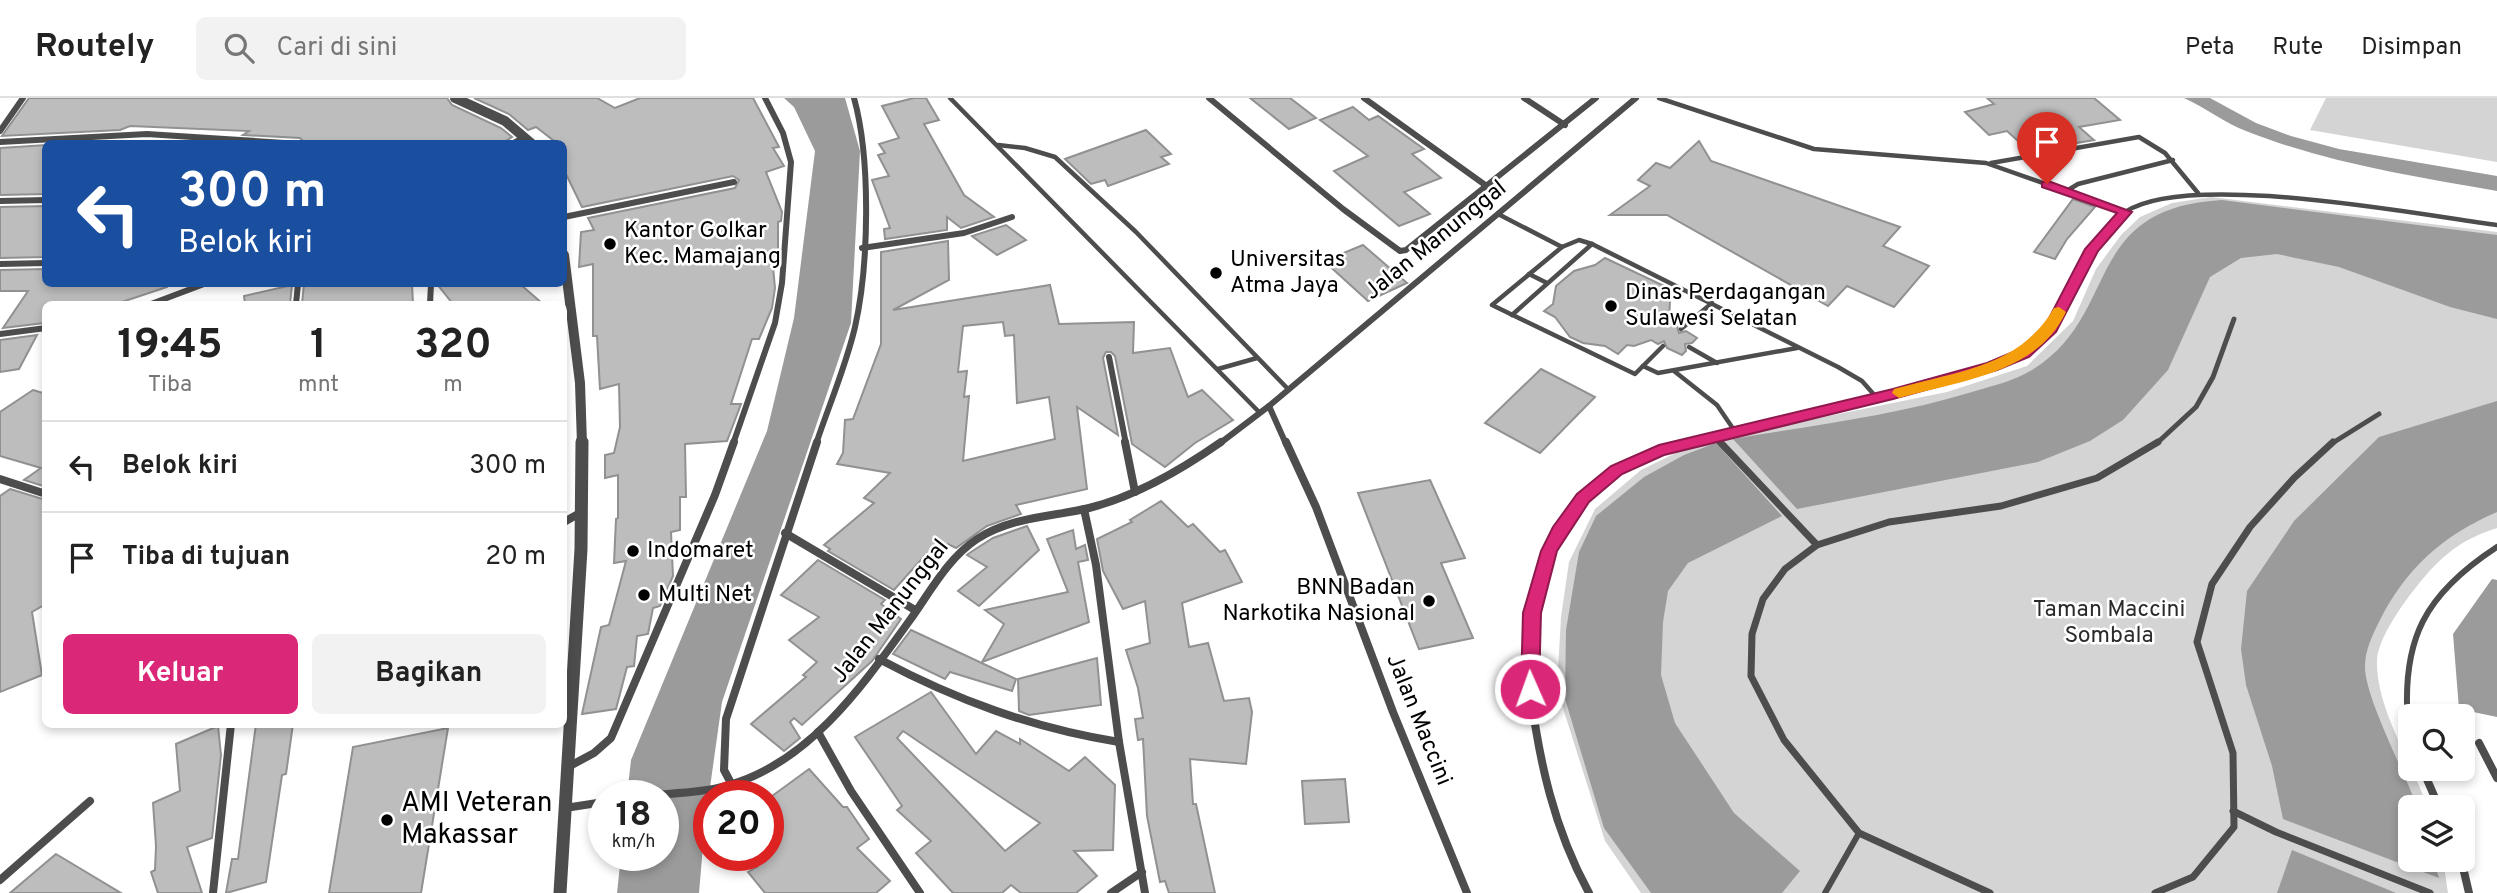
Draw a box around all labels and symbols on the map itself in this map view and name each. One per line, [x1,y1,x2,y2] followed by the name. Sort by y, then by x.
[2017,112,2077,184] pin
[1359,175,1513,307] street label: Jalan Manunggal
[624,217,781,272] place label: Kantor Golkar Kec. Mamajang
[602,236,618,252] marker: Kantor Golkar Kec. Mamajang
[1230,246,1346,301] place label: Universitas Atma Jaya
[1208,265,1224,281] marker: Universitas Atma Jaya
[1625,279,1826,334] place label: Dinas Perdagangan Sulawesi Selatan
[1603,298,1619,314] marker: Dinas Perdagangan Sulawesi Selatan
[826,534,956,690] street label: Jalan Manunggal
[647,537,754,566] place label: Indomaret
[625,543,641,559] marker: Indomaret
[1223,574,1415,629] place label: BNN Badan Narkotika Nasional
[658,581,752,610] place label: Multi Net
[636,587,652,603] marker: Multi Net
[1421,593,1437,609] marker: BNN Badan Narkotika Nasional
[2033,596,2185,651] park label: Taman Maccini Sombala
[1378,650,1458,790] street label: Jalan Maccini
[1493,652,1567,726] position arrow
[693,780,784,871] speed limit sign: 20
[401,786,552,854] place label: AMI Veteran Makassar
[379,812,395,828] marker: AMI Veteran Makassar

